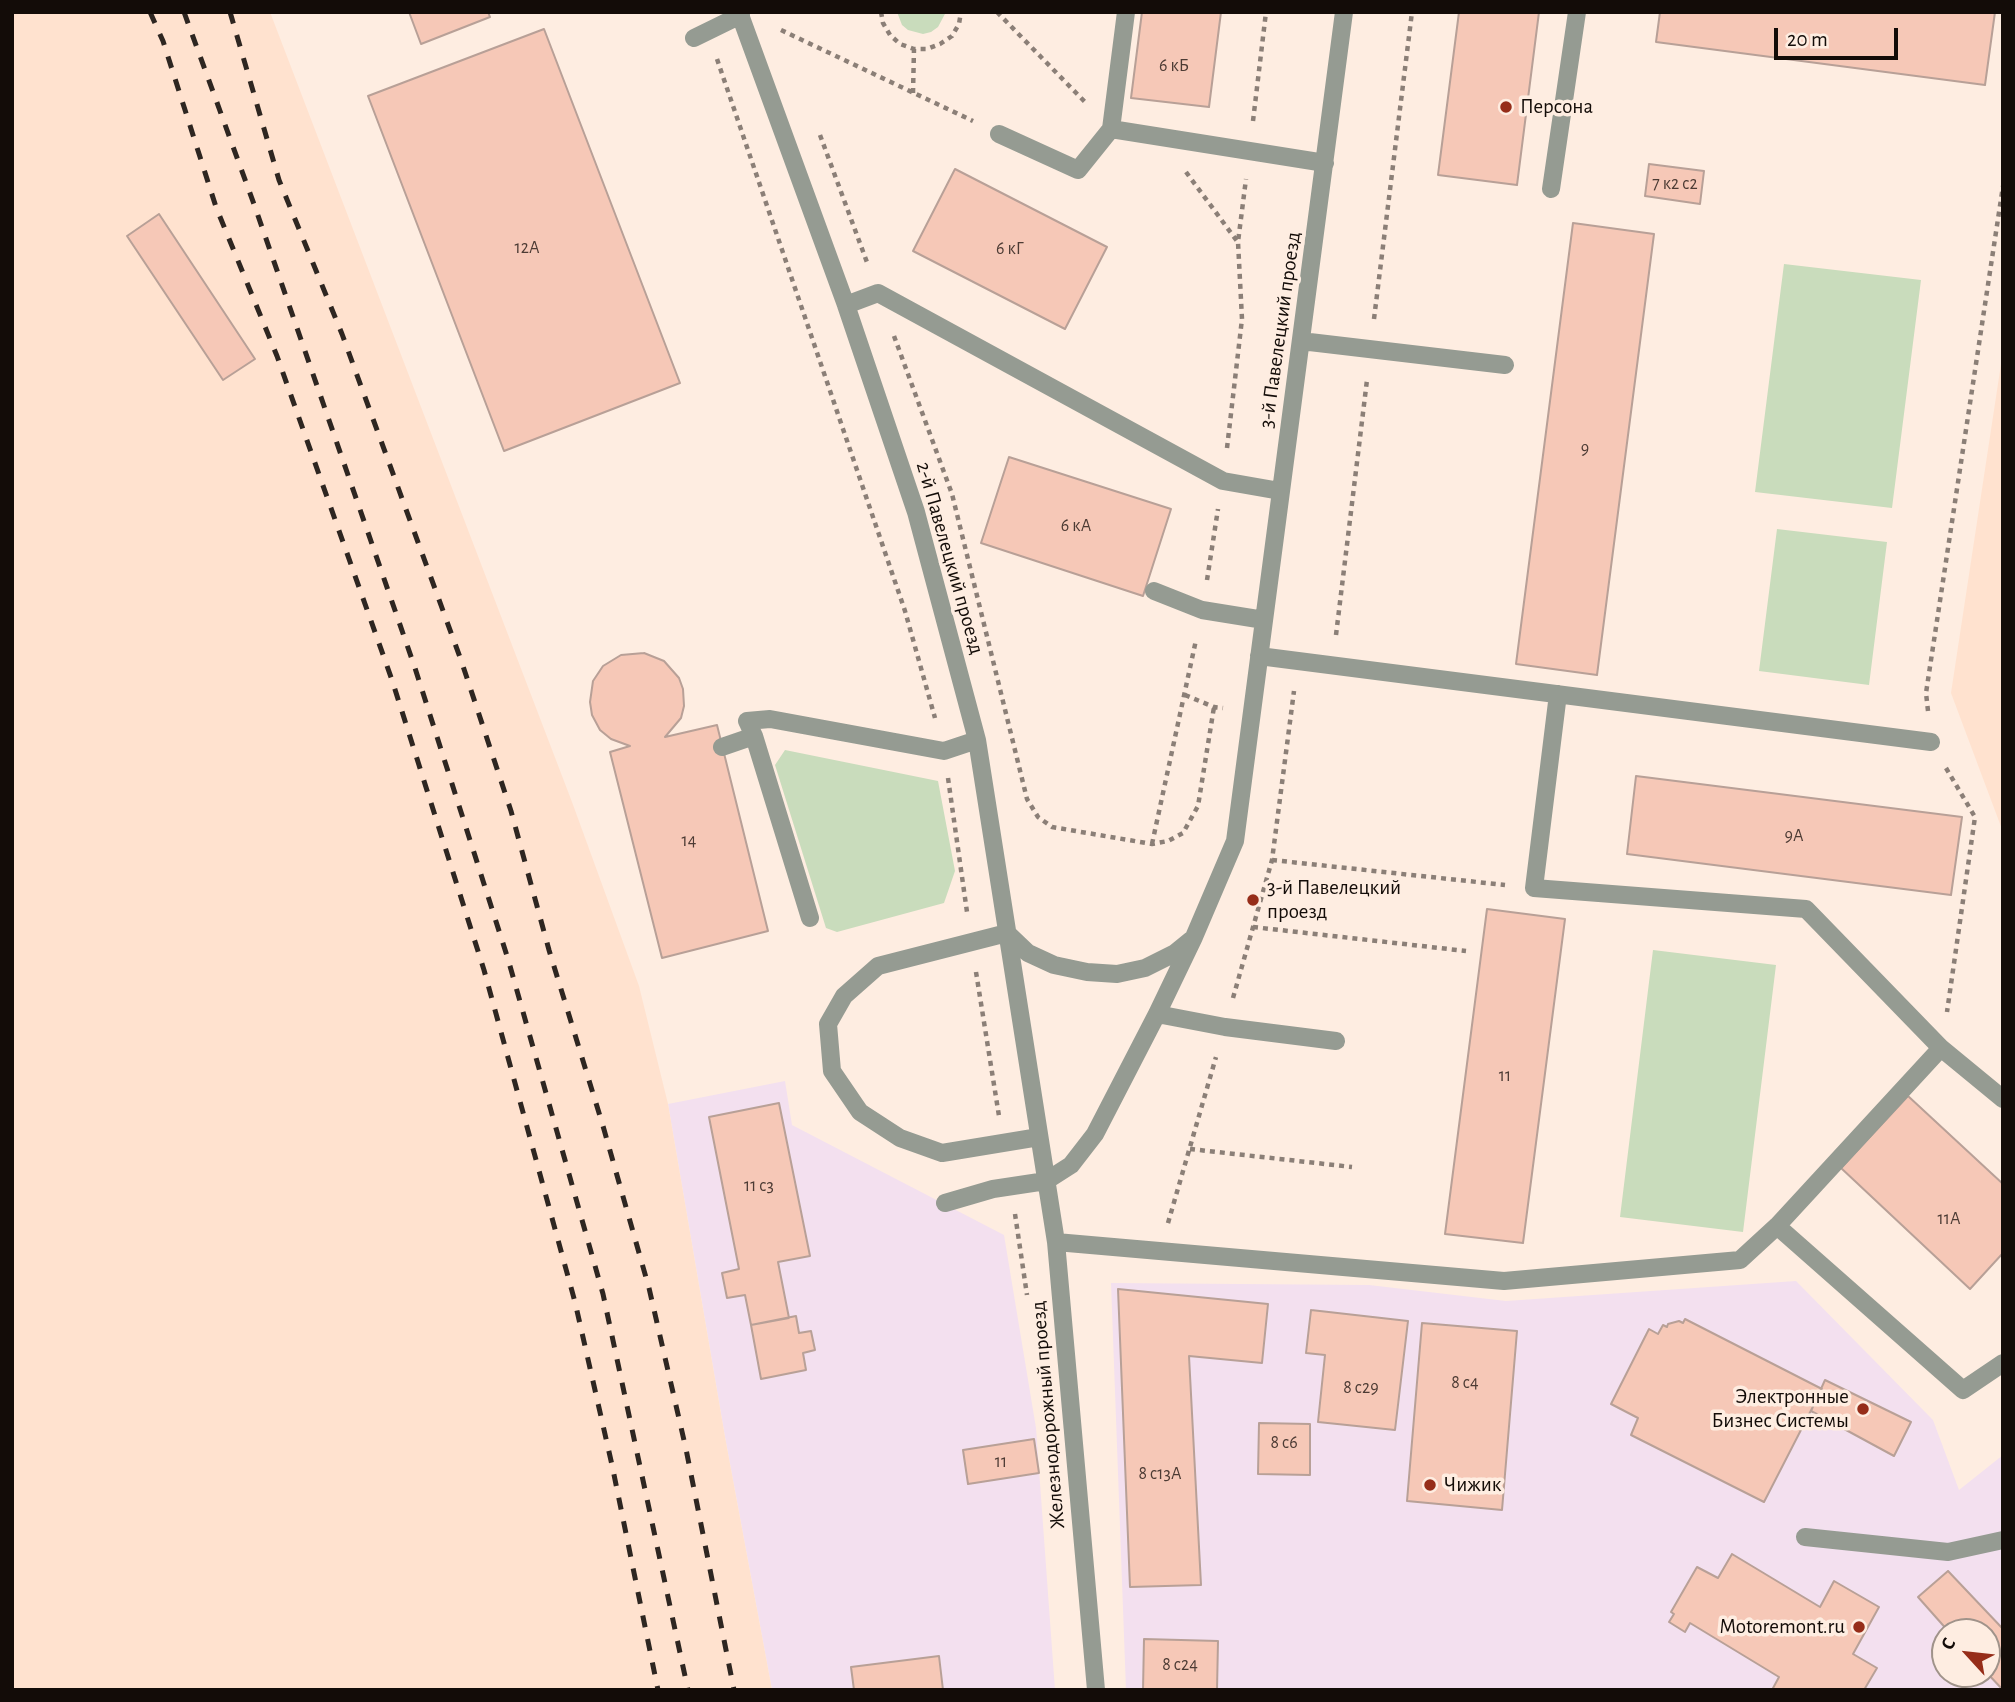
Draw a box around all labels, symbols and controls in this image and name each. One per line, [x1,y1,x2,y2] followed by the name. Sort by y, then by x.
[1777,14,1901,58] scale bar
[1787,29,1828,50] text: 20 m
[1159,55,1189,77] house number: 6 кБ
[1520,94,1593,120] place label: Персона
[1498,99,1514,115] marker: Персона
[1652,173,1698,195] house number: 7 к2 с2
[1254,230,1306,430] street label: 3-й Павелецкий проезд
[515,237,539,259] house number: 12А
[996,238,1024,260] house number: 6 кГ
[1581,438,1589,460] house number: 9
[910,459,990,657] street label: 2-й Павелецкий проезд
[1061,515,1091,537] house number: 6 кА
[1784,825,1804,847] house number: 9А
[682,830,696,852] house number: 14
[1267,875,1401,925] place label: 3-й Павелецкий проезд
[1245,892,1261,908] marker: 3-й Павелецкий проезд
[1499,1065,1511,1087] house number: 11
[744,1175,774,1197] house number: 11 с3
[1938,1208,1960,1230] house number: 11А
[1025,1300,1071,1530] street label: Железнодорожный проезд
[1451,1372,1479,1394] house number: 8 с4
[1343,1377,1379,1399] house number: 8 с29
[1711,1384,1849,1434] place label: Электронные Бизнес Системы
[1855,1401,1871,1417] marker: Электронные Бизнес Системы
[1270,1432,1298,1454] house number: 8 с6
[995,1451,1007,1473] house number: 11
[1139,1463,1181,1485] house number: 8 с13А
[1444,1472,1501,1498] place label: Чижик
[1422,1477,1438,1493] marker: Чижик
[1720,1614,1845,1640] place label: Motoremont.ru
[1931,1618,2001,1688] north arrow
[1851,1619,1867,1635] marker: Motoremont.ru
[1938,1635,1959,1653] text: С
[1162,1654,1198,1676] house number: 8 с24

